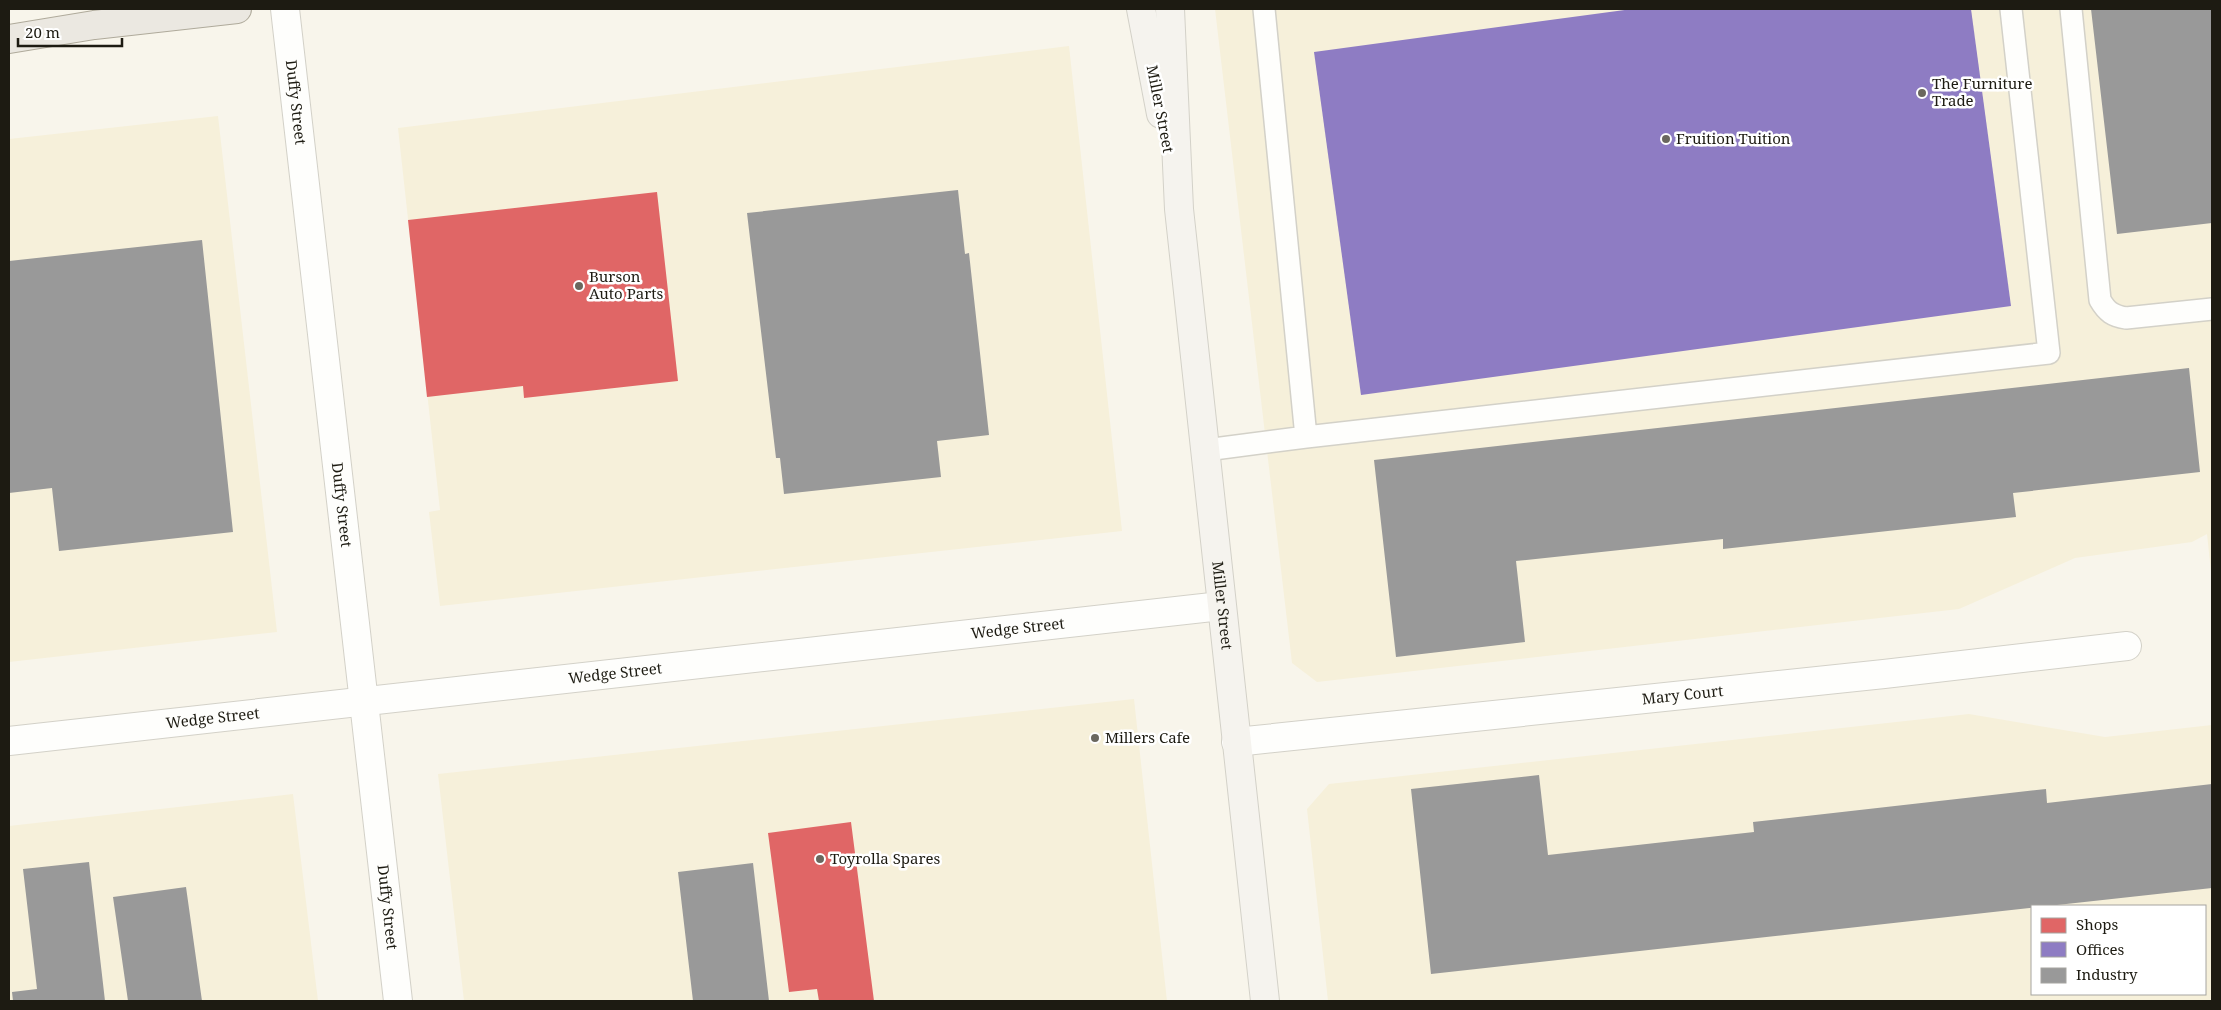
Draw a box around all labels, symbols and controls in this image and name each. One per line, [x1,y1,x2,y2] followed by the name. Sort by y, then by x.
[18,15,121,47] scale bar
[25,22,60,42] text: 20 m
[282,59,311,146] street label: Duffy Street
[1143,63,1179,154] street label: Miller Street
[1932,73,2032,110] place label: The Furniture Trade
[1916,87,1928,99] marker: The Furniture Trade
[1676,128,1791,148] place label: Fruition Tuition
[1660,133,1672,145] marker: Fruition Tuition
[589,266,663,303] place label: Burson Auto Parts
[573,280,585,292] marker: Burson Auto Parts
[328,461,357,548] street label: Duffy Street
[1208,560,1238,651] street label: Miller Street
[970,613,1065,643] street label: Wedge Street
[567,657,663,688] street label: Wedge Street
[1641,680,1724,708] street label: Mary Court
[165,702,260,732] street label: Wedge Street
[1105,727,1190,747] place label: Millers Cafe
[1089,732,1101,744] marker: Millers Cafe
[830,848,941,868] place label: Toyrolla Spares
[814,853,826,865] marker: Toyrolla Spares
[374,864,403,951] street label: Duffy Street
[2031,905,2206,995] legend
[2076,914,2119,934] text: Shops
[2076,939,2125,959] text: Offices
[2076,964,2138,984] text: Industry

